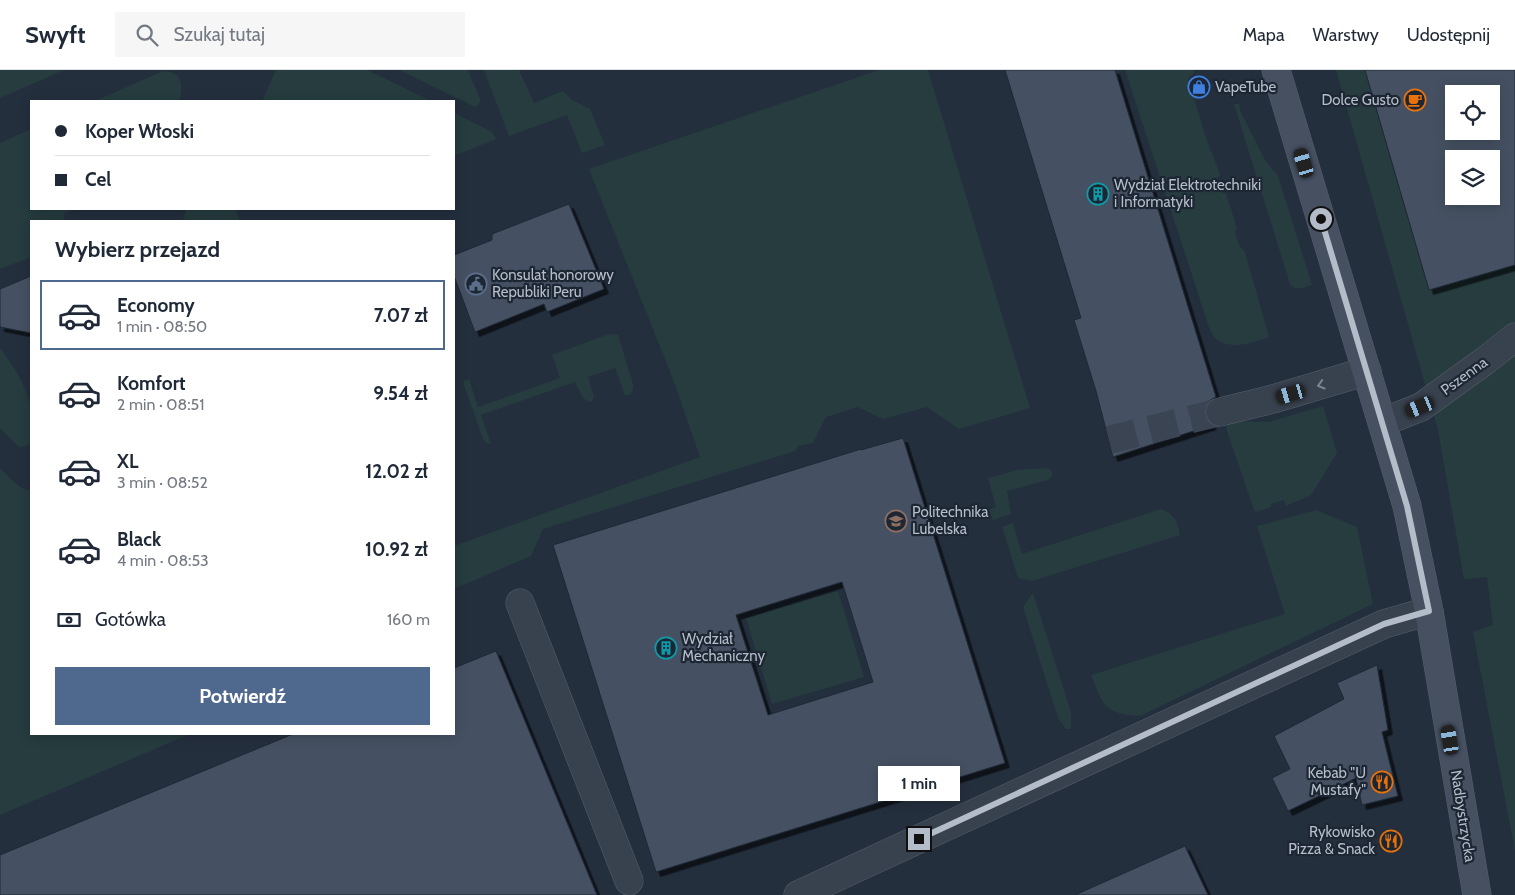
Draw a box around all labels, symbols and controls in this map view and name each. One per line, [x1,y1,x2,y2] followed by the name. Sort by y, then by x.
[115,12,465,57] search box
[25,20,85,49] text: Swyft
[133,21,161,49] icon: search
[173,23,265,46] text: Szukaj tutaj
[1243,24,1285,46] text: Mapa
[1313,24,1379,46] text: Warstwy
[1407,24,1490,46] text: Udostępnij
[1187,75,1211,99] shop icon: VapeTube
[1215,78,1277,96] place label: VapeTube
[1445,85,1500,205] map controls
[1445,85,1500,140] button: locate
[1403,88,1427,112] cafe icon: Dolce Gusto
[1321,91,1399,109] place label: Dolce Gusto
[85,120,194,143] text: Koper Włoski
[1292,146,1315,180] car
[1445,150,1500,205] button: layers
[85,168,111,191] text: Cel
[1114,176,1261,211] place label: Wydział Elektrotechniki i Informatyki
[1086,182,1110,206] building icon: Wydział Elektrotechniki i Informatyki
[1310,208,1332,230] route start
[55,236,220,263] text: Wybierz przejazd
[492,266,614,301] place label: Konsulat honorowy Republiki Peru
[464,272,488,296] public building icon: Konsulat honorowy Republiki Peru
[57,293,102,338] icon: car
[117,294,195,317] text: Economy
[374,304,428,327] text: 7.07 zł
[117,317,207,336] text: 1 min · 08:50
[1437,353,1491,399] street label: Pszenna
[57,371,102,416] icon: car
[117,372,186,395] text: Komfort
[1317,380,1325,390] one-way arrow
[373,382,428,405] text: 9.54 zł
[1274,383,1307,405] car
[1403,394,1436,420] car
[117,395,204,414] text: 2 min · 08:51
[57,449,102,494] icon: car
[117,450,138,473] text: XL
[365,460,428,483] text: 12.02 zł
[117,473,208,492] text: 3 min · 08:52
[912,503,989,538] place label: Politechnika Lubelska
[884,509,908,533] school or university icon: Politechnika Lubelska
[57,527,102,572] icon: car
[117,528,161,551] text: Black
[365,538,428,561] text: 10.92 zł
[117,551,209,570] text: 4 min · 08:53
[55,606,83,634] icon: cash
[95,608,166,631] text: Gotówka
[387,610,430,629] text: 160 m
[682,630,765,665] place label: Wydział Mechaniczny
[654,636,678,660] building icon: Wydział Mechaniczny
[55,667,430,725] button: Potwierdź
[1440,724,1459,756] car
[1307,764,1366,799] place label: Kebab "U Mustafy"
[878,766,960,802] callout: 1 min
[1447,769,1479,864] street label: Nadbystrzycka
[1370,770,1394,794] restaurant icon: Kebab "U Mustafy"
[901,774,937,793] text: 1 min
[1288,823,1375,858] place label: Rykowisko Pizza & Snack
[908,828,930,850] route end
[1379,829,1403,853] restaurant icon: Rykowisko Pizza & Snack

